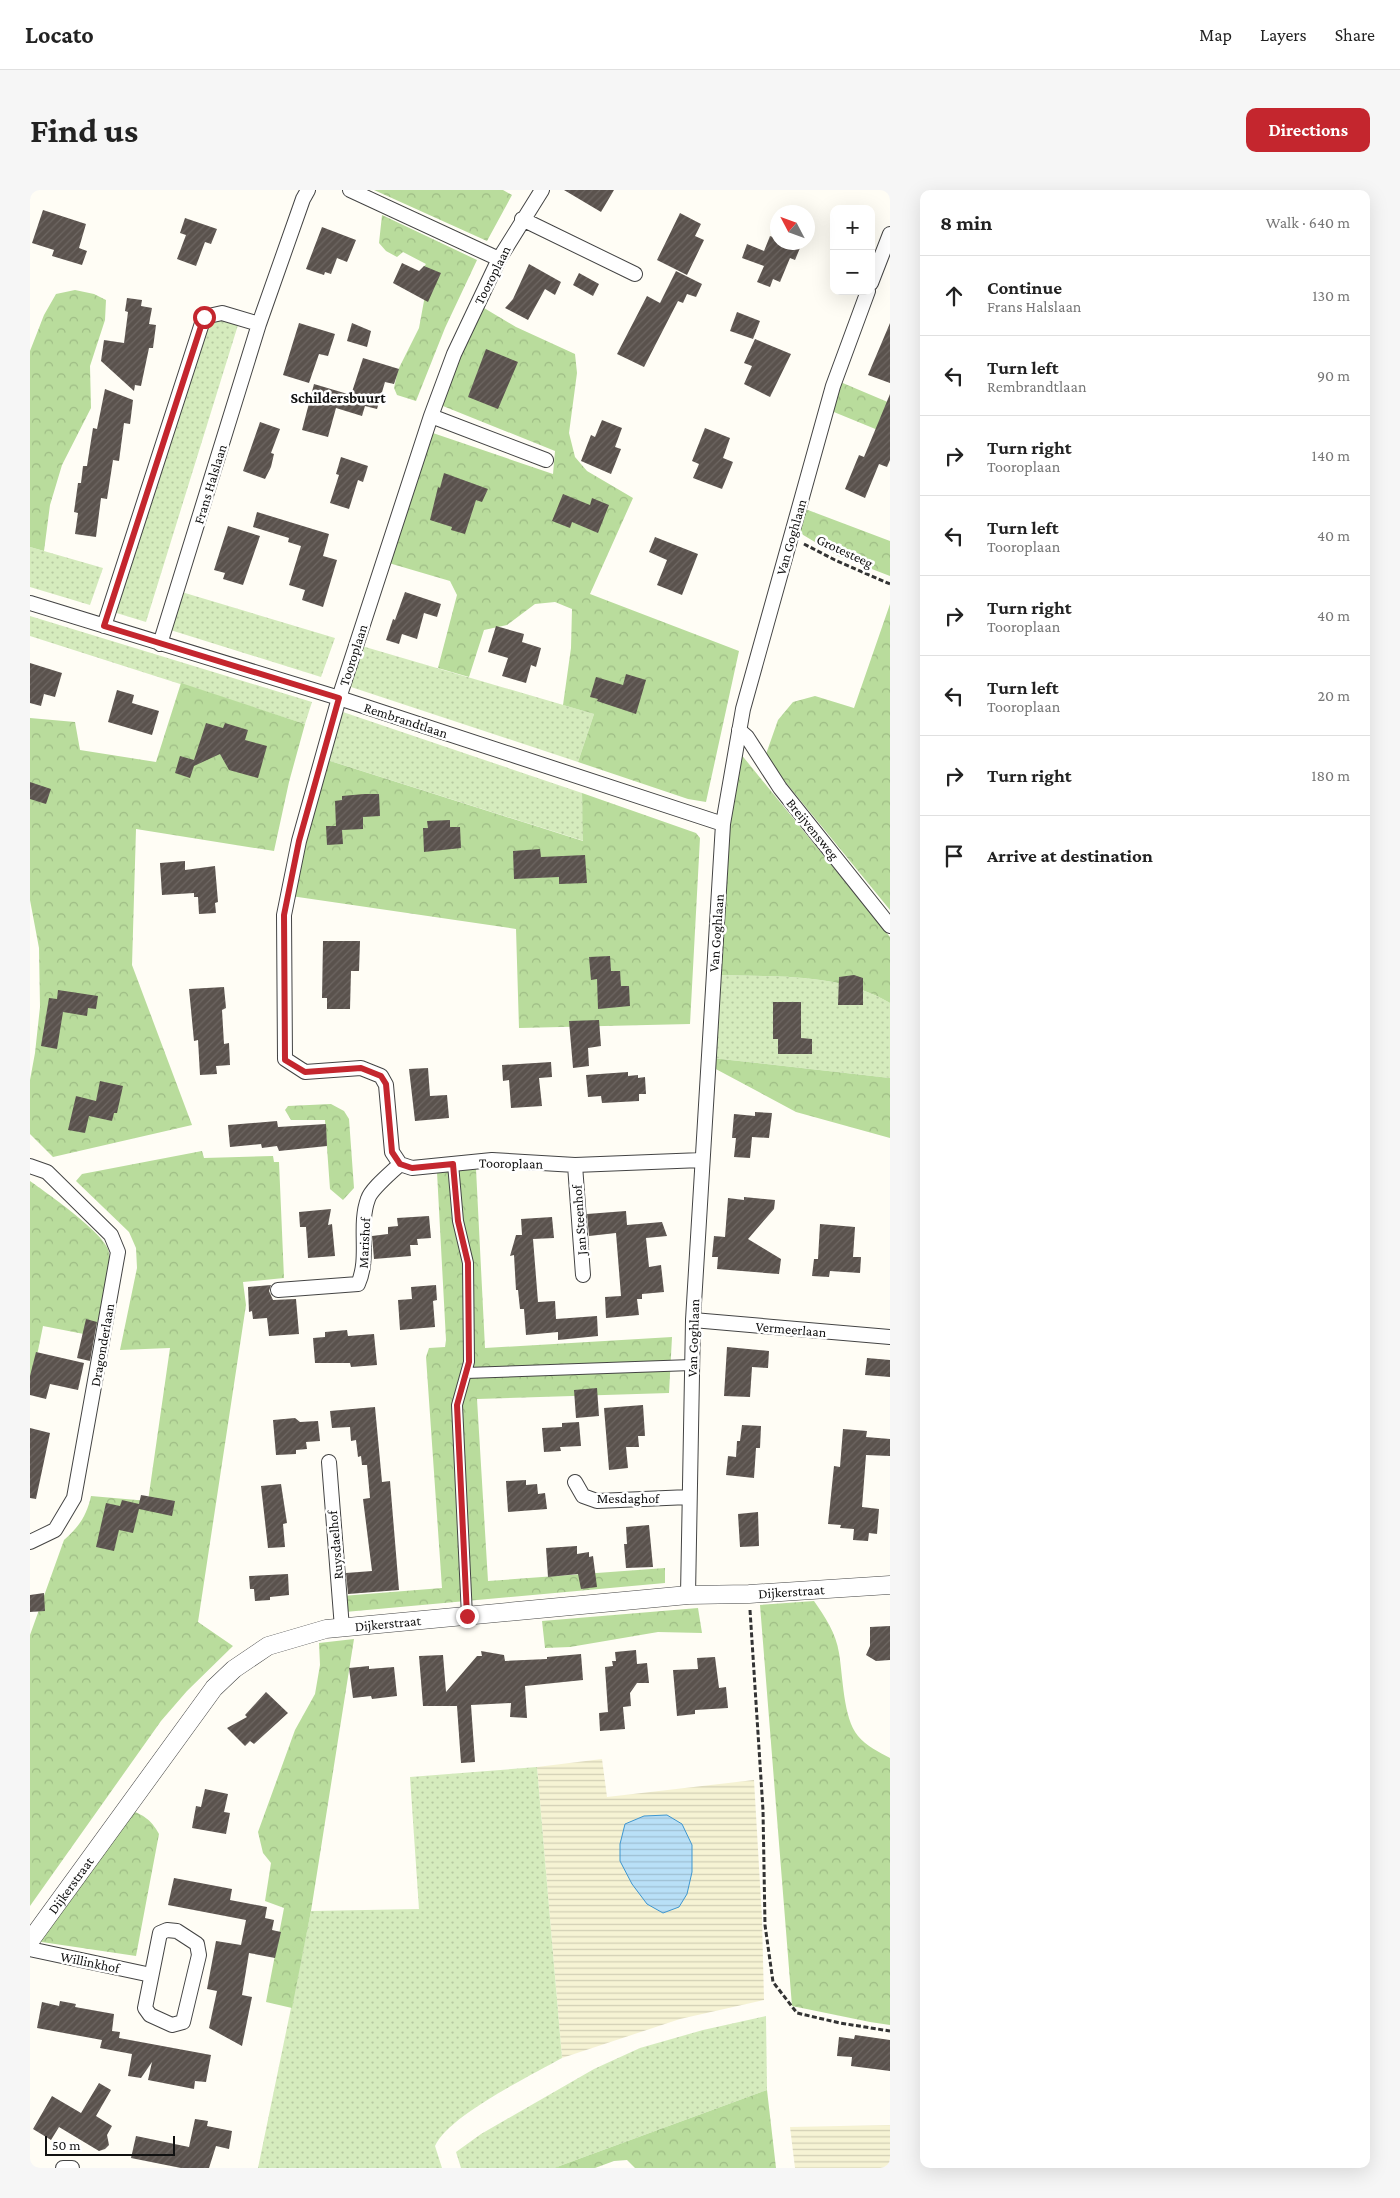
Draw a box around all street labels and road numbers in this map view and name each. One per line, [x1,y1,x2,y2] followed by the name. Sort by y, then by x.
[470,242,514,307] street label: Tooroplaan
[190,442,230,526] street label: Frans Halslaan
[773,497,810,577] street label: Van Goghlaan
[814,531,876,571] street label: Grotesteeg
[335,622,371,688] street label: Tooroplaan
[362,699,450,741] street label: Rembrandtlaan
[783,795,843,864] street label: Breijvensweg
[705,893,727,973] street label: Van Goghlaan
[479,1154,544,1172] street label: Tooroplaan
[569,1184,590,1258] street label: Jan Steenhof
[355,1216,373,1269] street label: Marishof
[684,1298,702,1377] street label: Van Goghlaan
[87,1302,117,1388] street label: Dragonderlaan
[755,1318,828,1340] street label: Vermeerlaan
[597,1490,660,1506] street label: Mesdaghof
[324,1509,346,1580] street label: Ruysdaelhof
[758,1581,825,1602] street label: Dijkerstraat
[354,1612,422,1634] street label: Dijkerstraat
[45,1853,97,1917] street label: Dijkerstraat
[59,1948,122,1976] street label: Willinkhof

